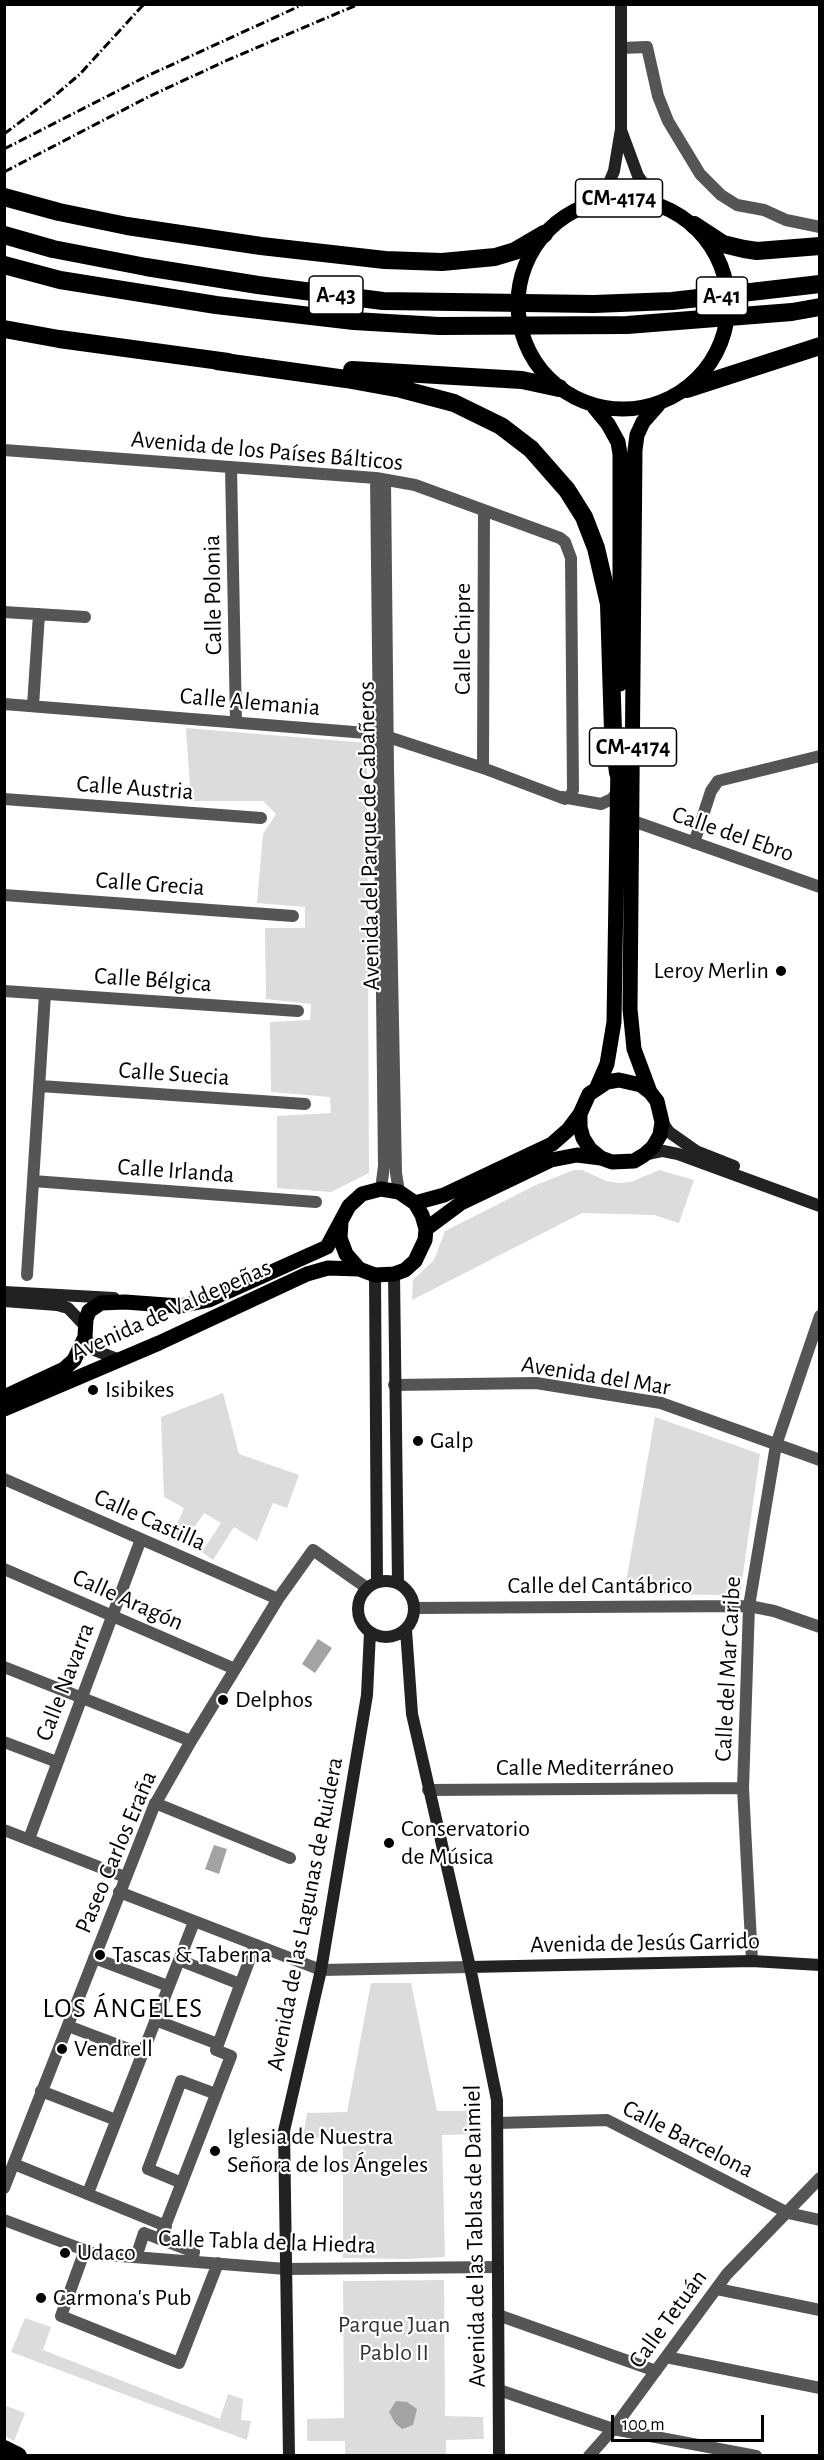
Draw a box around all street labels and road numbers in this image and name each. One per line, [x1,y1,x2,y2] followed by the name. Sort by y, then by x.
[576,179,662,217] road number: CM-4174
[309,276,363,314] road number: A-43
[696,277,748,315] road number: A-41
[130,425,404,477] street label: Avenida de los Países Bálticos
[198,535,228,655] street label: Calle Polonia
[449,583,477,695] street label: Calle Chipre
[352,681,386,991] street label: Avenida del Parque de Cabañeros
[179,682,321,722] street label: Calle Alemania
[590,728,676,766] road number: CM-4174
[76,770,194,806] street label: Calle Austria
[668,800,798,868] street label: Calle del Ebro
[94,866,206,902] street label: Calle Grecia
[93,962,213,998] street label: Calle Bélgica
[118,1056,230,1092] street label: Calle Suecia
[117,1153,235,1189] street label: Calle Irlanda
[67,1253,275,1367] street label: Avenida de Valdepeñas
[519,1350,673,1402] street label: Avenida del Mar
[90,1483,210,1557] street label: Calle Castilla
[68,1563,188,1637] street label: Calle Aragón
[508,1572,692,1600] street label: Calle del Cantábrico
[709,1576,747,1762] street label: Calle del Mar Caribe
[29,1619,101,1745] street label: Calle Navarra
[496,1754,674,1782] street label: Calle Mediterráneo
[260,1755,350,2073] street label: Avenida de las Lagunas de Ruidera
[69,1767,163,1937] street label: Paseo Carlos Eraña
[530,1927,760,1959] street label: Avenida de Jesús Garrido
[458,2084,492,2388] street label: Avenida de las Tablas de Daimiel
[618,2094,758,2184] street label: Calle Barcelona
[158,2224,376,2260] street label: Calle Tabla de la Hiedra
[623,2264,713,2374] street label: Calle Tetuán

